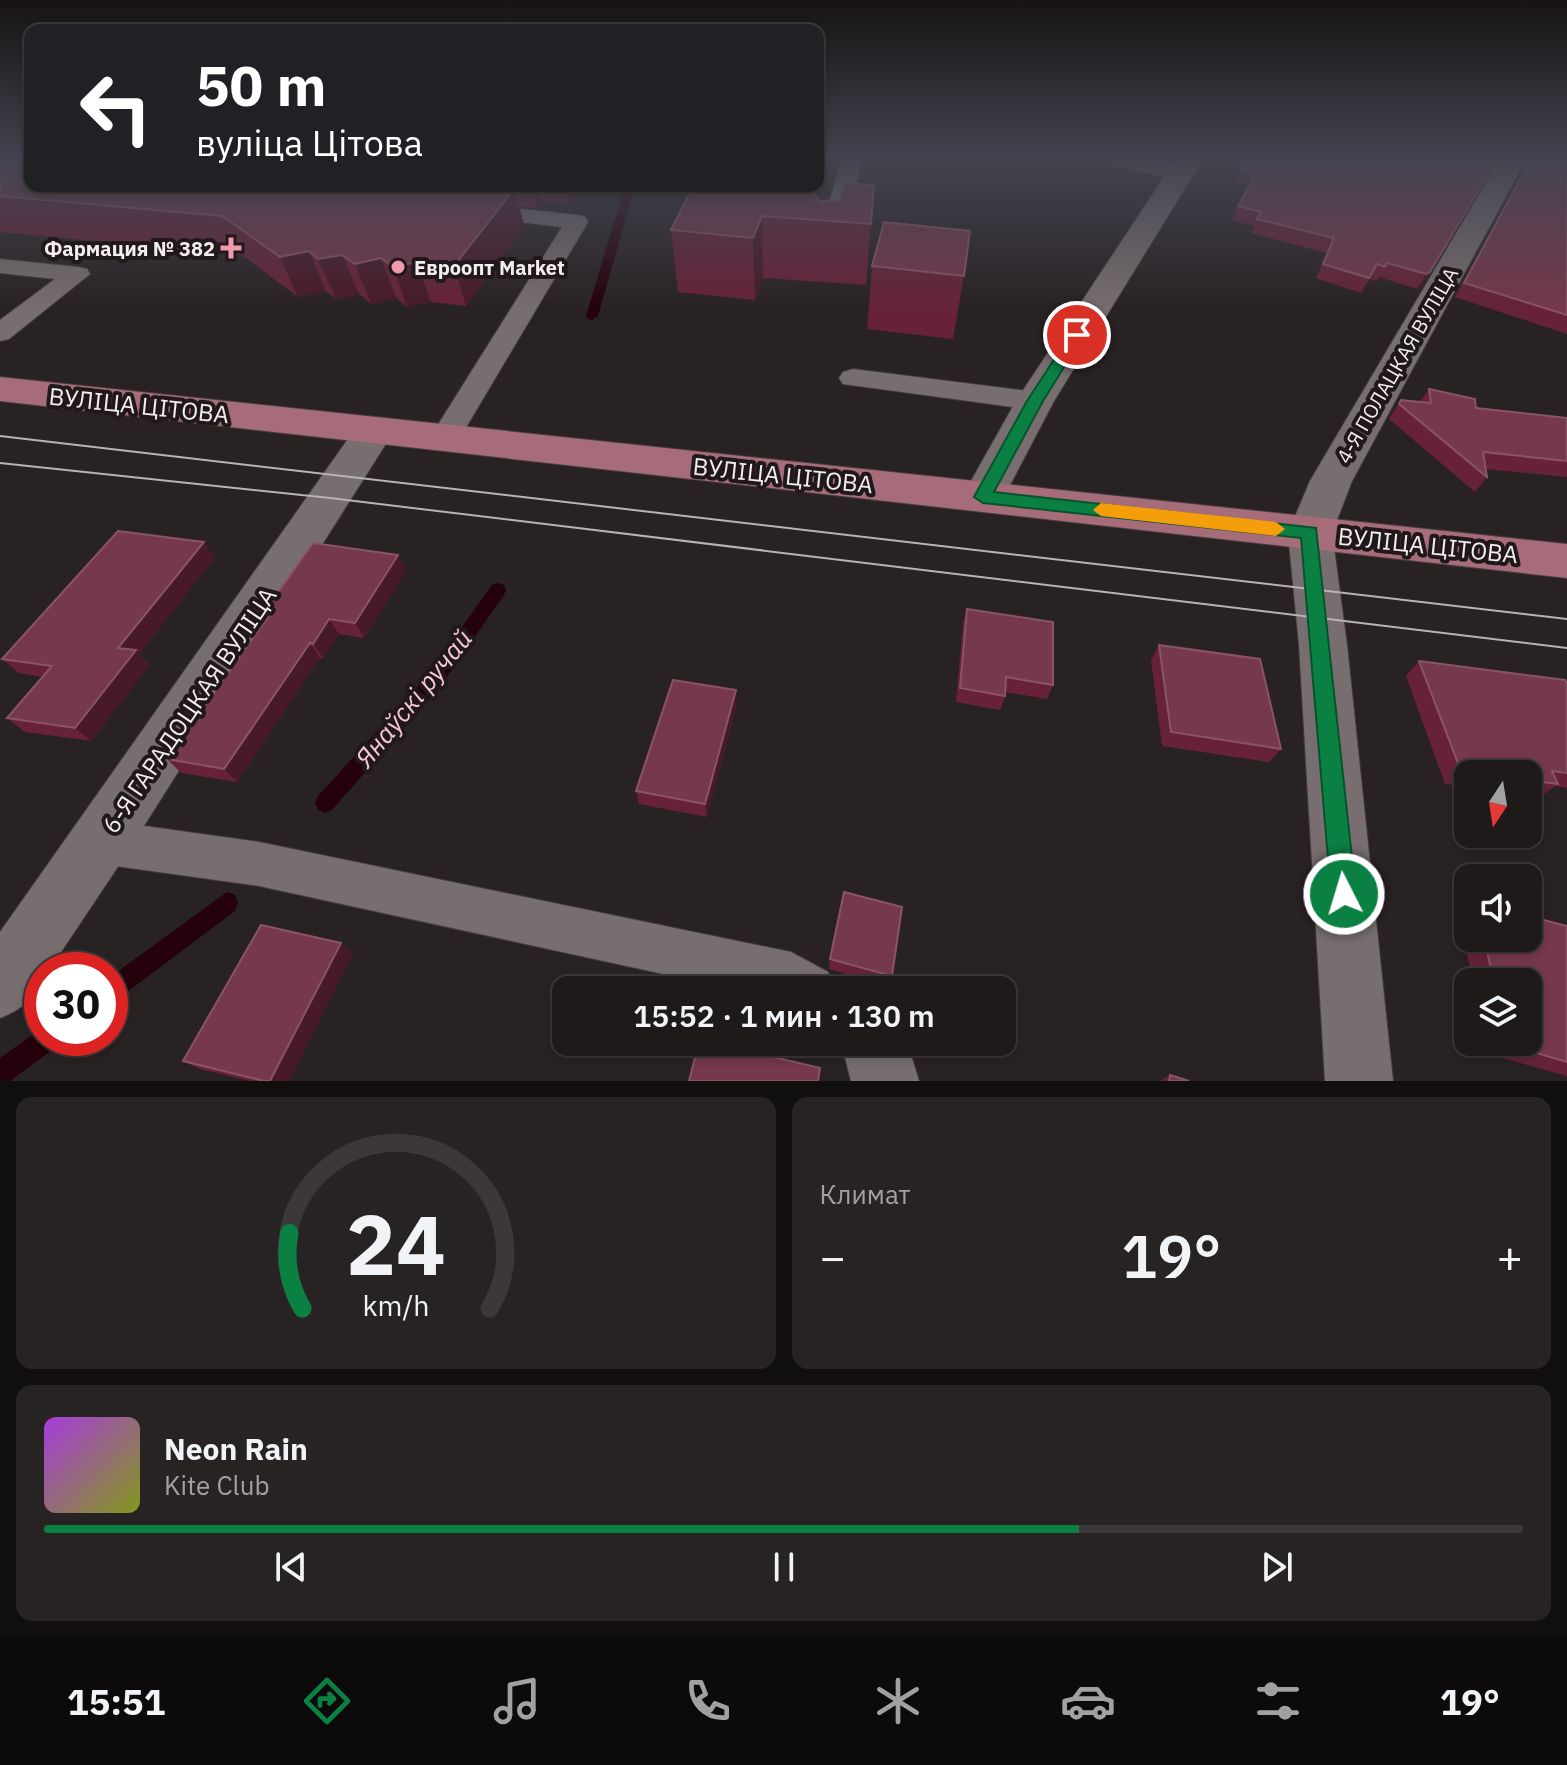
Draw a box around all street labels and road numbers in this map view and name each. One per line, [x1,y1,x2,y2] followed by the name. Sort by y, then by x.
[1330,262,1464,468] street label: 4-Я ПОЛАЦКАЯ ВУЛІЦА
[47,380,231,430] street label: ВУЛІЦА ЦІТОВА
[691,450,875,500] street label: ВУЛІЦА ЦІТОВА
[1336,520,1520,570] street label: ВУЛІЦА ЦІТОВА
[95,581,283,839] street label: 6-Я ГАРАДОЦКАЯ ВУЛІЦА

